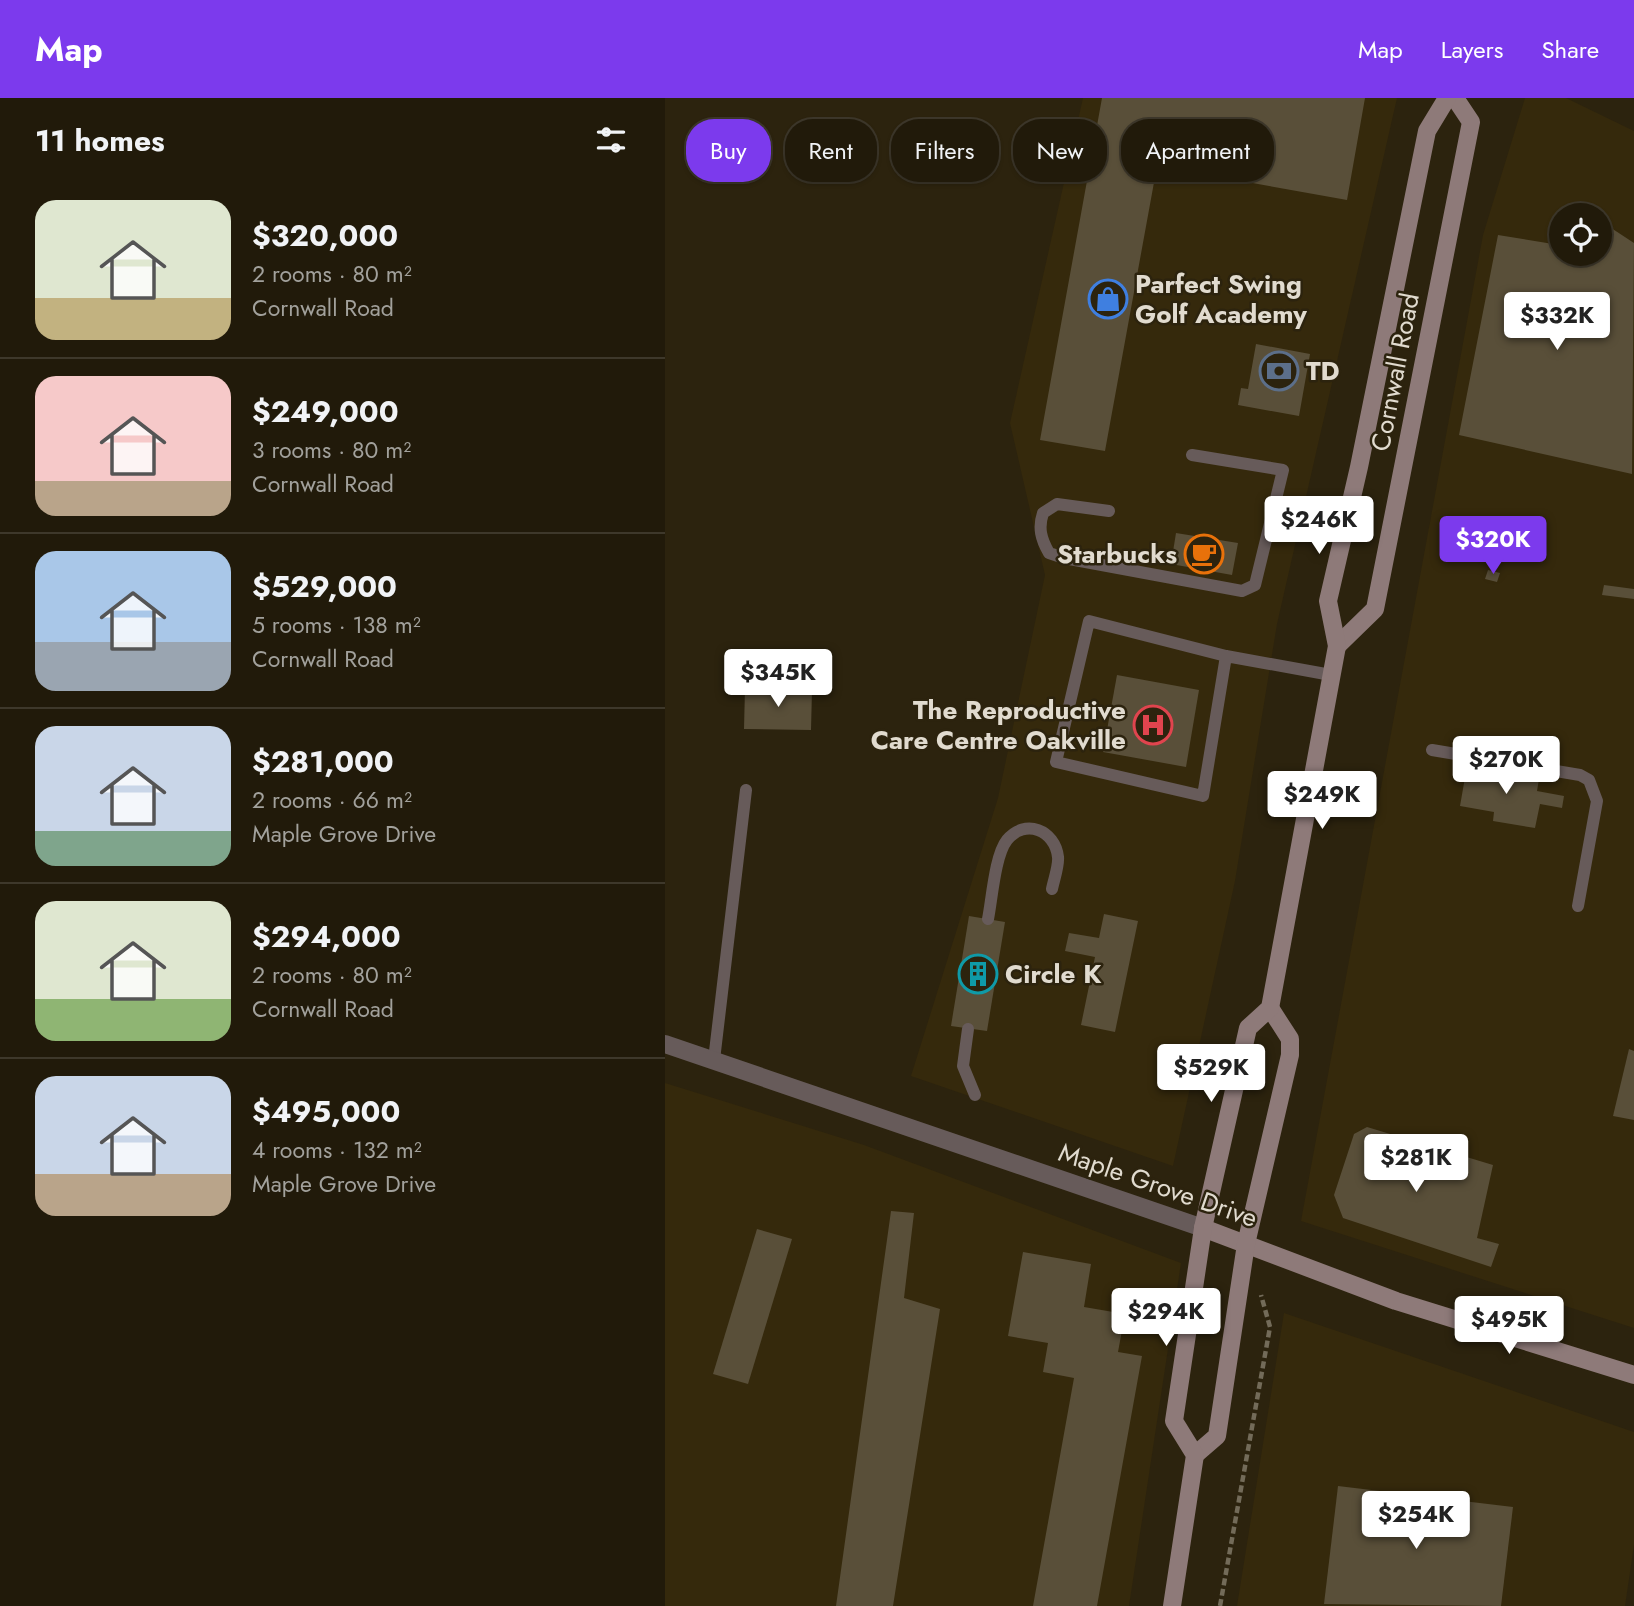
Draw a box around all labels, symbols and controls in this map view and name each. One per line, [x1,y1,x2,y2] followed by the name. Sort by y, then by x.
[35,26,103,73] text: Map
[1358,32,1403,67] text: Map
[1441,32,1503,67] text: Layers
[1541,32,1599,67] text: Share
[35,119,165,162] text: 11 homes
[686,119,771,182] chip: Buy
[785,119,877,182] chip: Rent
[891,119,999,182] chip: Filters
[1013,119,1107,182] chip: New
[1121,119,1274,182] chip: Apartment
[592,121,630,159] icon: filters
[1549,203,1612,266] map controls
[1549,203,1612,266] button: locate
[252,214,398,257] text: $320,000
[91,228,175,312] icon: home
[252,257,412,291] text: 2 rooms · 80 m²
[1135,265,1307,333] place label: Parfect Swing Golf Academy
[1087,278,1129,320] shop icon: Parfect Swing Golf Academy
[1361,290,1429,454] street label: Cornwall Road
[252,291,394,325] text: Cornwall Road
[1508,292,1606,352] pin: $332K
[1520,298,1594,332] text: $332K
[1258,350,1300,392] bank icon: TD
[1306,352,1340,390] place label: TD
[252,390,399,433] text: $249,000
[91,404,175,488] icon: home
[252,433,411,467] text: 3 rooms · 80 m²
[252,467,394,501] text: Cornwall Road
[1270,496,1368,556] pin: $246K
[1281,502,1357,536] text: $246K
[1444,517,1542,576] pin: $320K
[1456,522,1530,556] text: $320K
[1183,533,1225,575] cafe icon: Starbucks
[1057,535,1177,573] place label: Starbucks
[252,565,397,608] text: $529,000
[91,579,175,663] icon: home
[252,608,421,642] text: 5 rooms · 138 m²
[252,642,394,676] text: Cornwall Road
[729,650,827,709] pin: $345K
[740,655,816,689] text: $345K
[871,691,1126,759] place label: The Reproductive Care Centre Oakville
[1132,704,1174,746] hospital icon: The Reproductive Care Centre Oakville
[1457,736,1555,796] pin: $270K
[252,740,394,783] text: $281,000
[1469,742,1543,776] text: $270K
[91,754,175,838] icon: home
[1273,772,1371,831] pin: $249K
[1284,777,1360,811] text: $249K
[252,783,412,817] text: 2 rooms · 66 m²
[252,817,436,851] text: Maple Grove Drive
[252,915,401,958] text: $294,000
[91,929,175,1013] icon: home
[957,953,999,995] building icon: Circle K
[1005,955,1102,993] place label: Circle K
[252,958,412,992] text: 2 rooms · 80 m²
[252,992,394,1026] text: Cornwall Road
[1162,1044,1260,1104] pin: $529K
[1173,1050,1249,1084] text: $529K
[252,1090,400,1133] text: $495,000
[91,1104,175,1188] icon: home
[252,1133,422,1167] text: 4 rooms · 132 m²
[1053,1133,1263,1237] street label: Maple Grove Drive
[1367,1134,1465,1194] pin: $281K
[1380,1140,1452,1174] text: $281K
[252,1167,436,1201] text: Maple Grove Drive
[1117,1288,1215,1348] pin: $294K
[1128,1294,1204,1328] text: $294K
[1460,1296,1558,1356] pin: $495K
[1471,1302,1547,1336] text: $495K
[1367,1492,1465,1551] pin: $254K
[1378,1497,1454,1531] text: $254K

